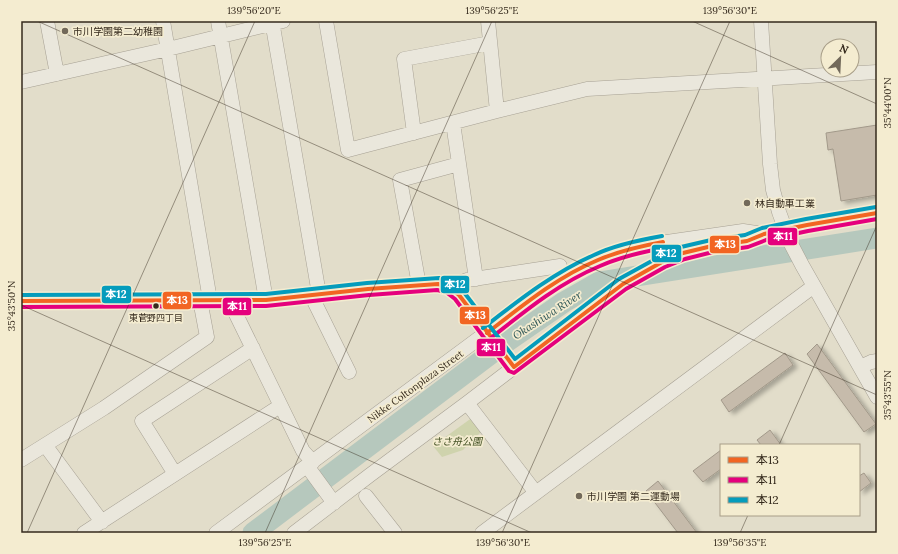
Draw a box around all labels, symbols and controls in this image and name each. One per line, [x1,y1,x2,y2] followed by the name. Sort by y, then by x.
[227,4,281,17] text: 139°56'20"E
[466,4,518,17] text: 139°56'25"E
[703,4,757,17] text: 139°56'30"E
[73,25,163,38] place label: 市川学園第二幼稚園
[60,26,70,36] marker: 市川学園第二幼稚園
[820,38,860,78] north arrow
[837,41,851,57] text: N
[881,77,894,129] text: 35°44'00"N
[755,197,815,210] place label: 林自動車工業
[742,198,752,208] marker: 林自動車工業
[767,227,798,246] line badge: 本11
[773,229,793,243] text: 本11
[709,235,740,254] line badge: 本13
[714,237,736,251] text: 本13
[651,244,682,263] line badge: 本12
[655,246,677,260] text: 本12
[440,275,470,294] line badge: 本12
[444,277,466,291] text: 本12
[5,280,18,331] text: 35°43'50"N
[101,285,132,304] line badge: 本12
[105,287,127,301] text: 本12
[510,287,585,342] water label: Okashiwa River
[162,291,192,310] line badge: 本13
[166,293,188,307] text: 本13
[222,297,252,316] line badge: 本11
[227,299,247,313] text: 本11
[151,301,161,311] marker: 東菅野四丁目
[459,306,490,325] line badge: 本13
[464,308,486,322] text: 本13
[129,312,183,323] place label: 東菅野四丁目
[476,338,506,357] line badge: 本11
[481,340,501,354] text: 本11
[365,347,466,426] street label: Nikke Coltonplaza Street
[881,370,894,420] text: 35°43'55"N
[432,435,484,448] park label: ささ舟公園
[720,444,860,516] legend
[756,452,779,467] text: 本13
[756,472,777,487] text: 本11
[587,490,680,503] place label: 市川学園 第二運動場
[574,491,584,501] marker: 市川学園 第二運動場
[756,492,779,507] text: 本12
[239,536,291,549] text: 139°56'25"E
[476,536,530,549] text: 139°56'30"E
[713,536,767,549] text: 139°56'35"E

